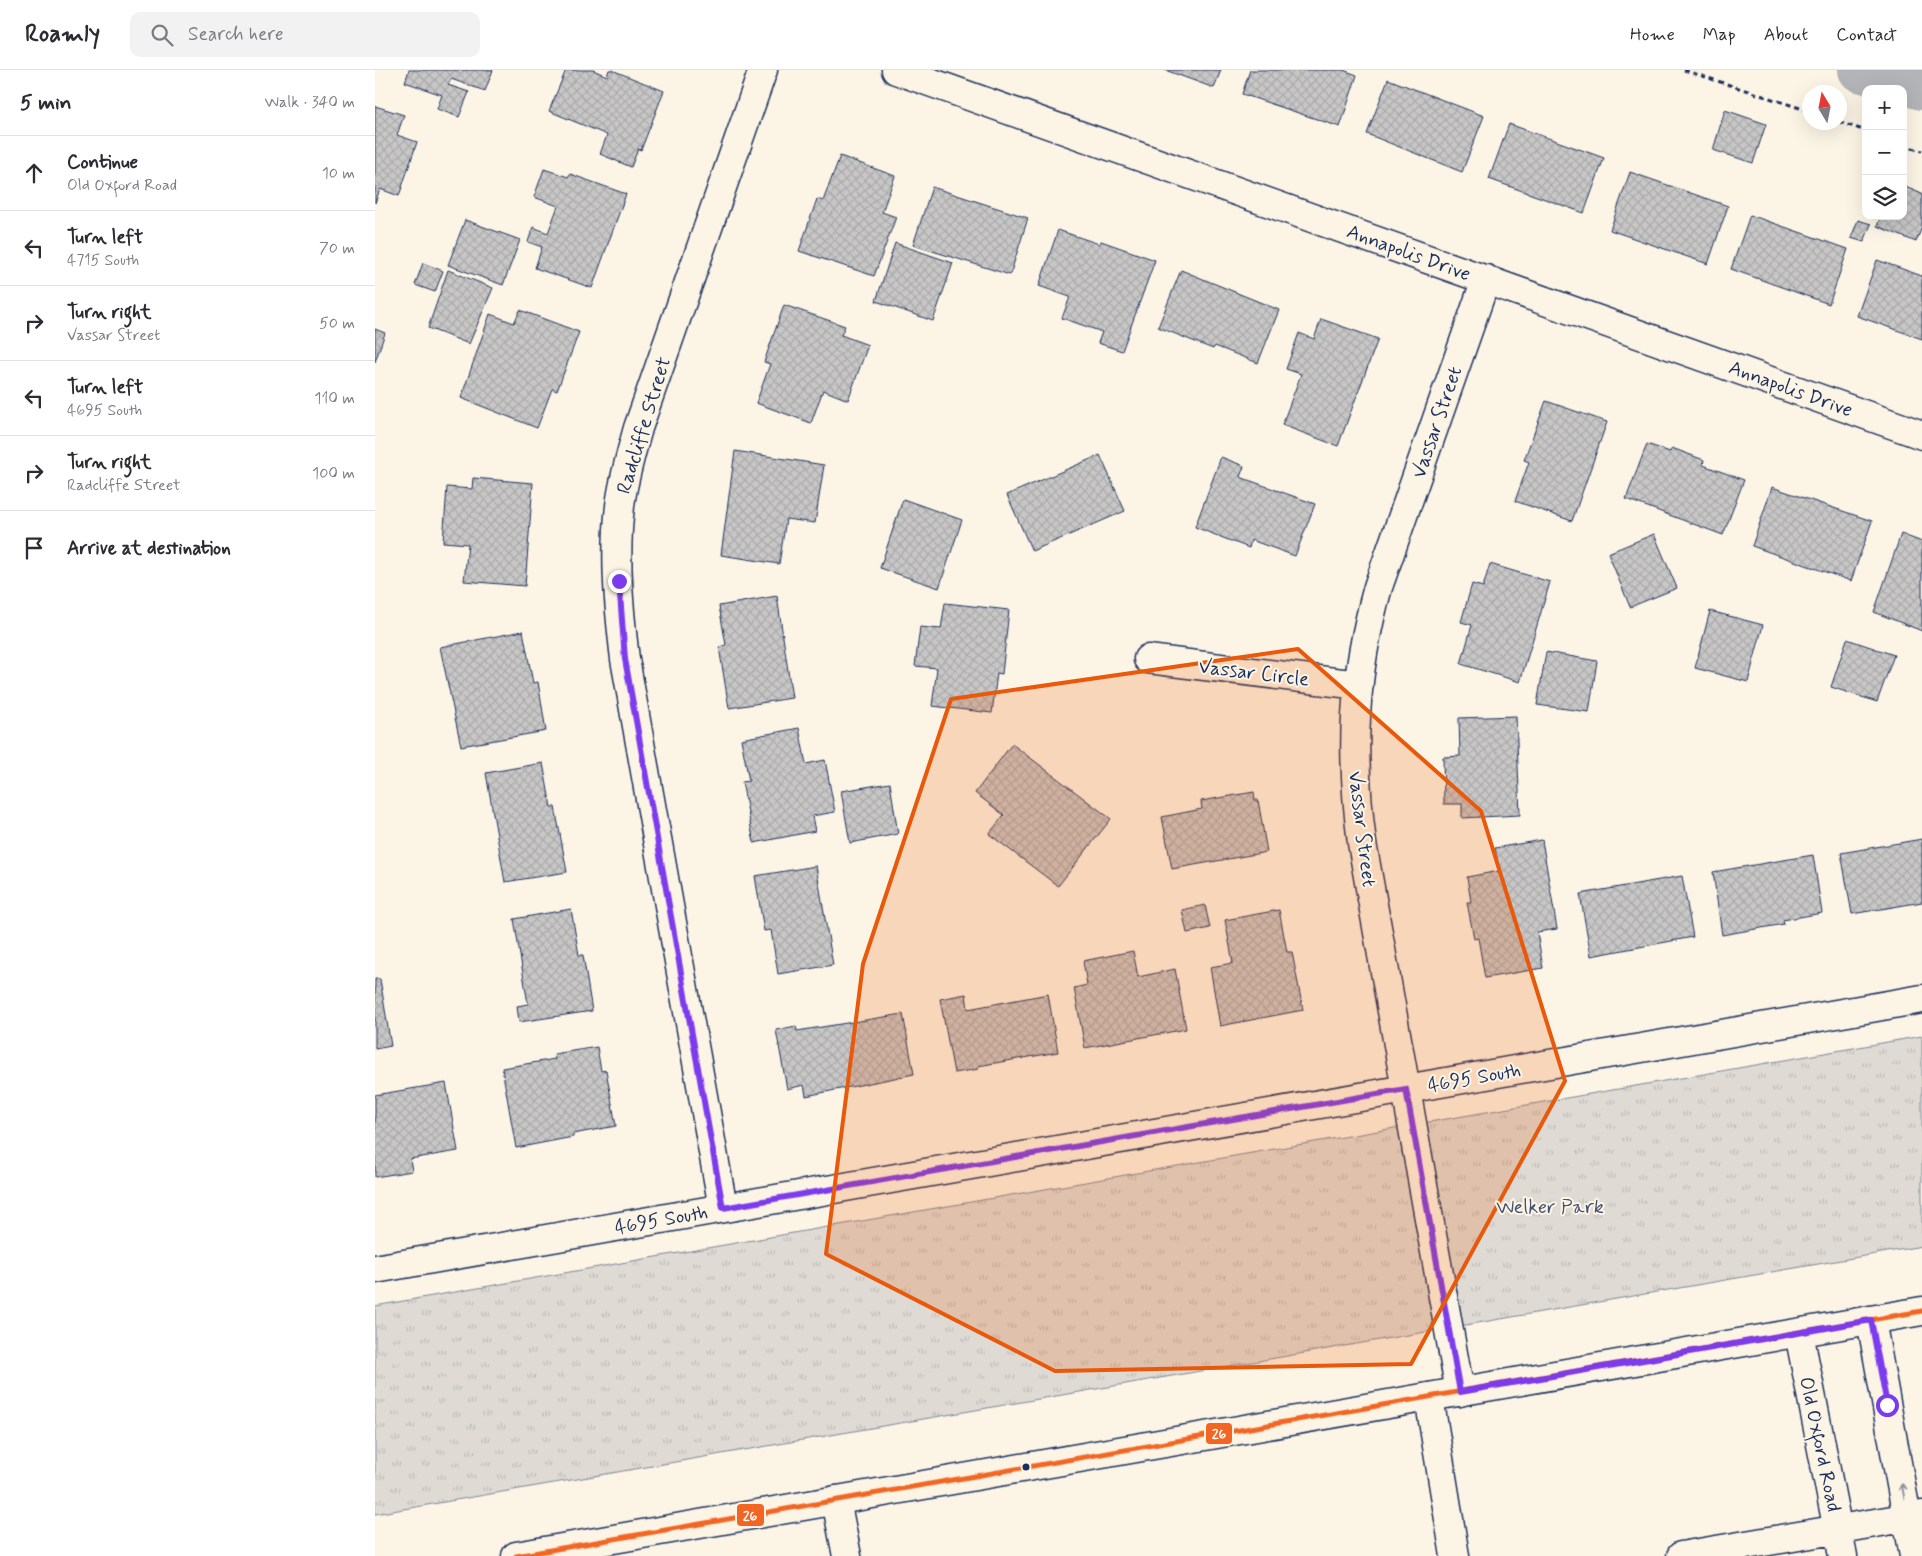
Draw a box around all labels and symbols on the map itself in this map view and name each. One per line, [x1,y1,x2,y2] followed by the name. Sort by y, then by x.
[1802,85,1847,130] north arrow
[1343,218,1474,288] street label: Annapolis Drive
[611,354,678,497] street label: Radcliffe Street
[1725,354,1856,424] street label: Annapolis Drive
[1406,363,1469,482] street label: Vassar Street
[608,570,631,593] route end
[1197,653,1311,694] street label: Vassar Circle
[1341,770,1382,889] street label: Vassar Street
[1426,1057,1523,1100] street label: 4695 South
[1496,1194,1604,1221] park label: Welker Park
[613,1199,710,1242] street label: 4695 South
[1790,1374,1847,1515] street label: Old Oxford Road
[1876,1394,1899,1417] route start
[1205,1422,1233,1445] line badge: 26
[1212,1425,1227,1443] text: 26
[1021,1462,1031,1472] unlabelled marker
[1897,1483,1907,1499] one-way arrow
[736,1503,765,1527] line badge: 26
[743,1507,758,1525] text: 26

